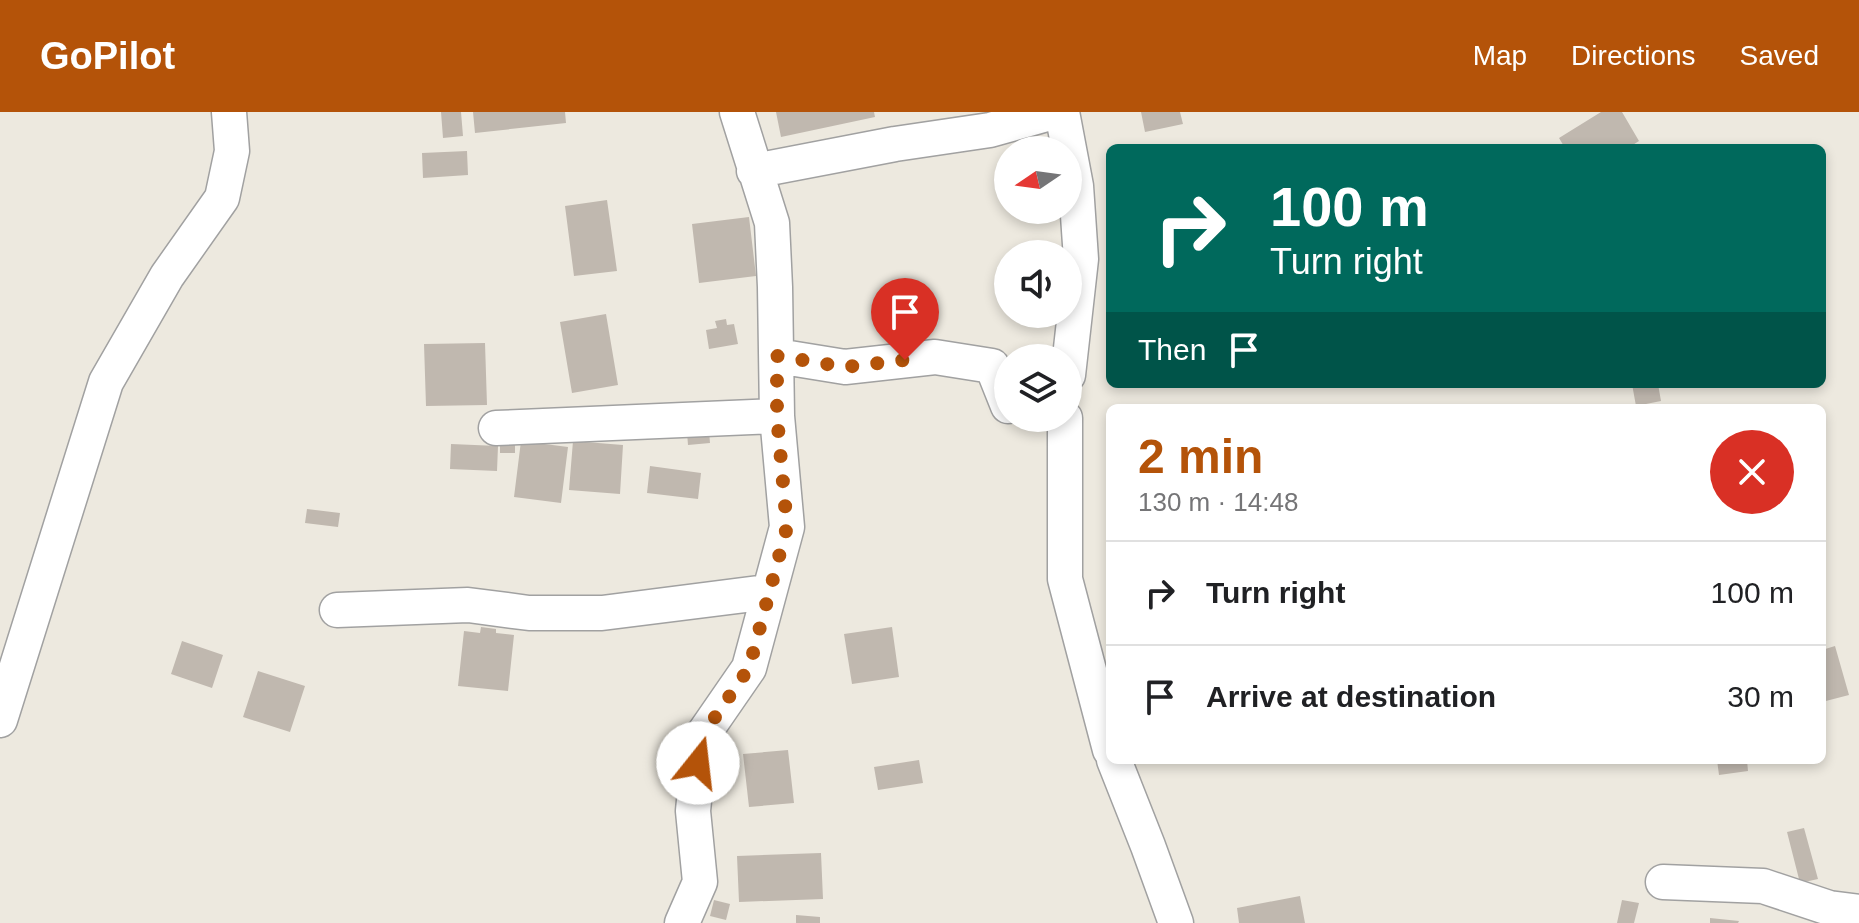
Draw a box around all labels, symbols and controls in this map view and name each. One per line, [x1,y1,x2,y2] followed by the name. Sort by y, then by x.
[40,35,175,77] text: GoPilot
[1473,40,1527,71] text: Map
[1571,40,1696,71] text: Directions
[1740,40,1819,71] text: Saved
[994,136,1082,224] north arrow
[994,136,1082,432] map controls
[1270,175,1429,238] text: 100 m
[1138,176,1242,280] icon: right
[994,240,1082,328] button: sound
[1270,241,1423,282] text: Turn right
[871,278,939,360] pin
[883,290,927,334] icon: arrive
[1222,328,1266,372] icon: arrive
[1138,333,1206,366] text: Then
[994,344,1082,432] button: layers
[1138,430,1263,483] text: 2 min
[1710,430,1794,514] button: close
[1138,487,1298,517] text: 130 m · 14:48
[1138,571,1182,615] icon: right
[1206,576,1345,609] text: Turn right
[1711,576,1794,609] text: 100 m
[1138,675,1182,719] icon: arrive
[1206,680,1496,713] text: Arrive at destination
[1727,680,1794,713] text: 30 m
[656,721,740,805] position arrow

